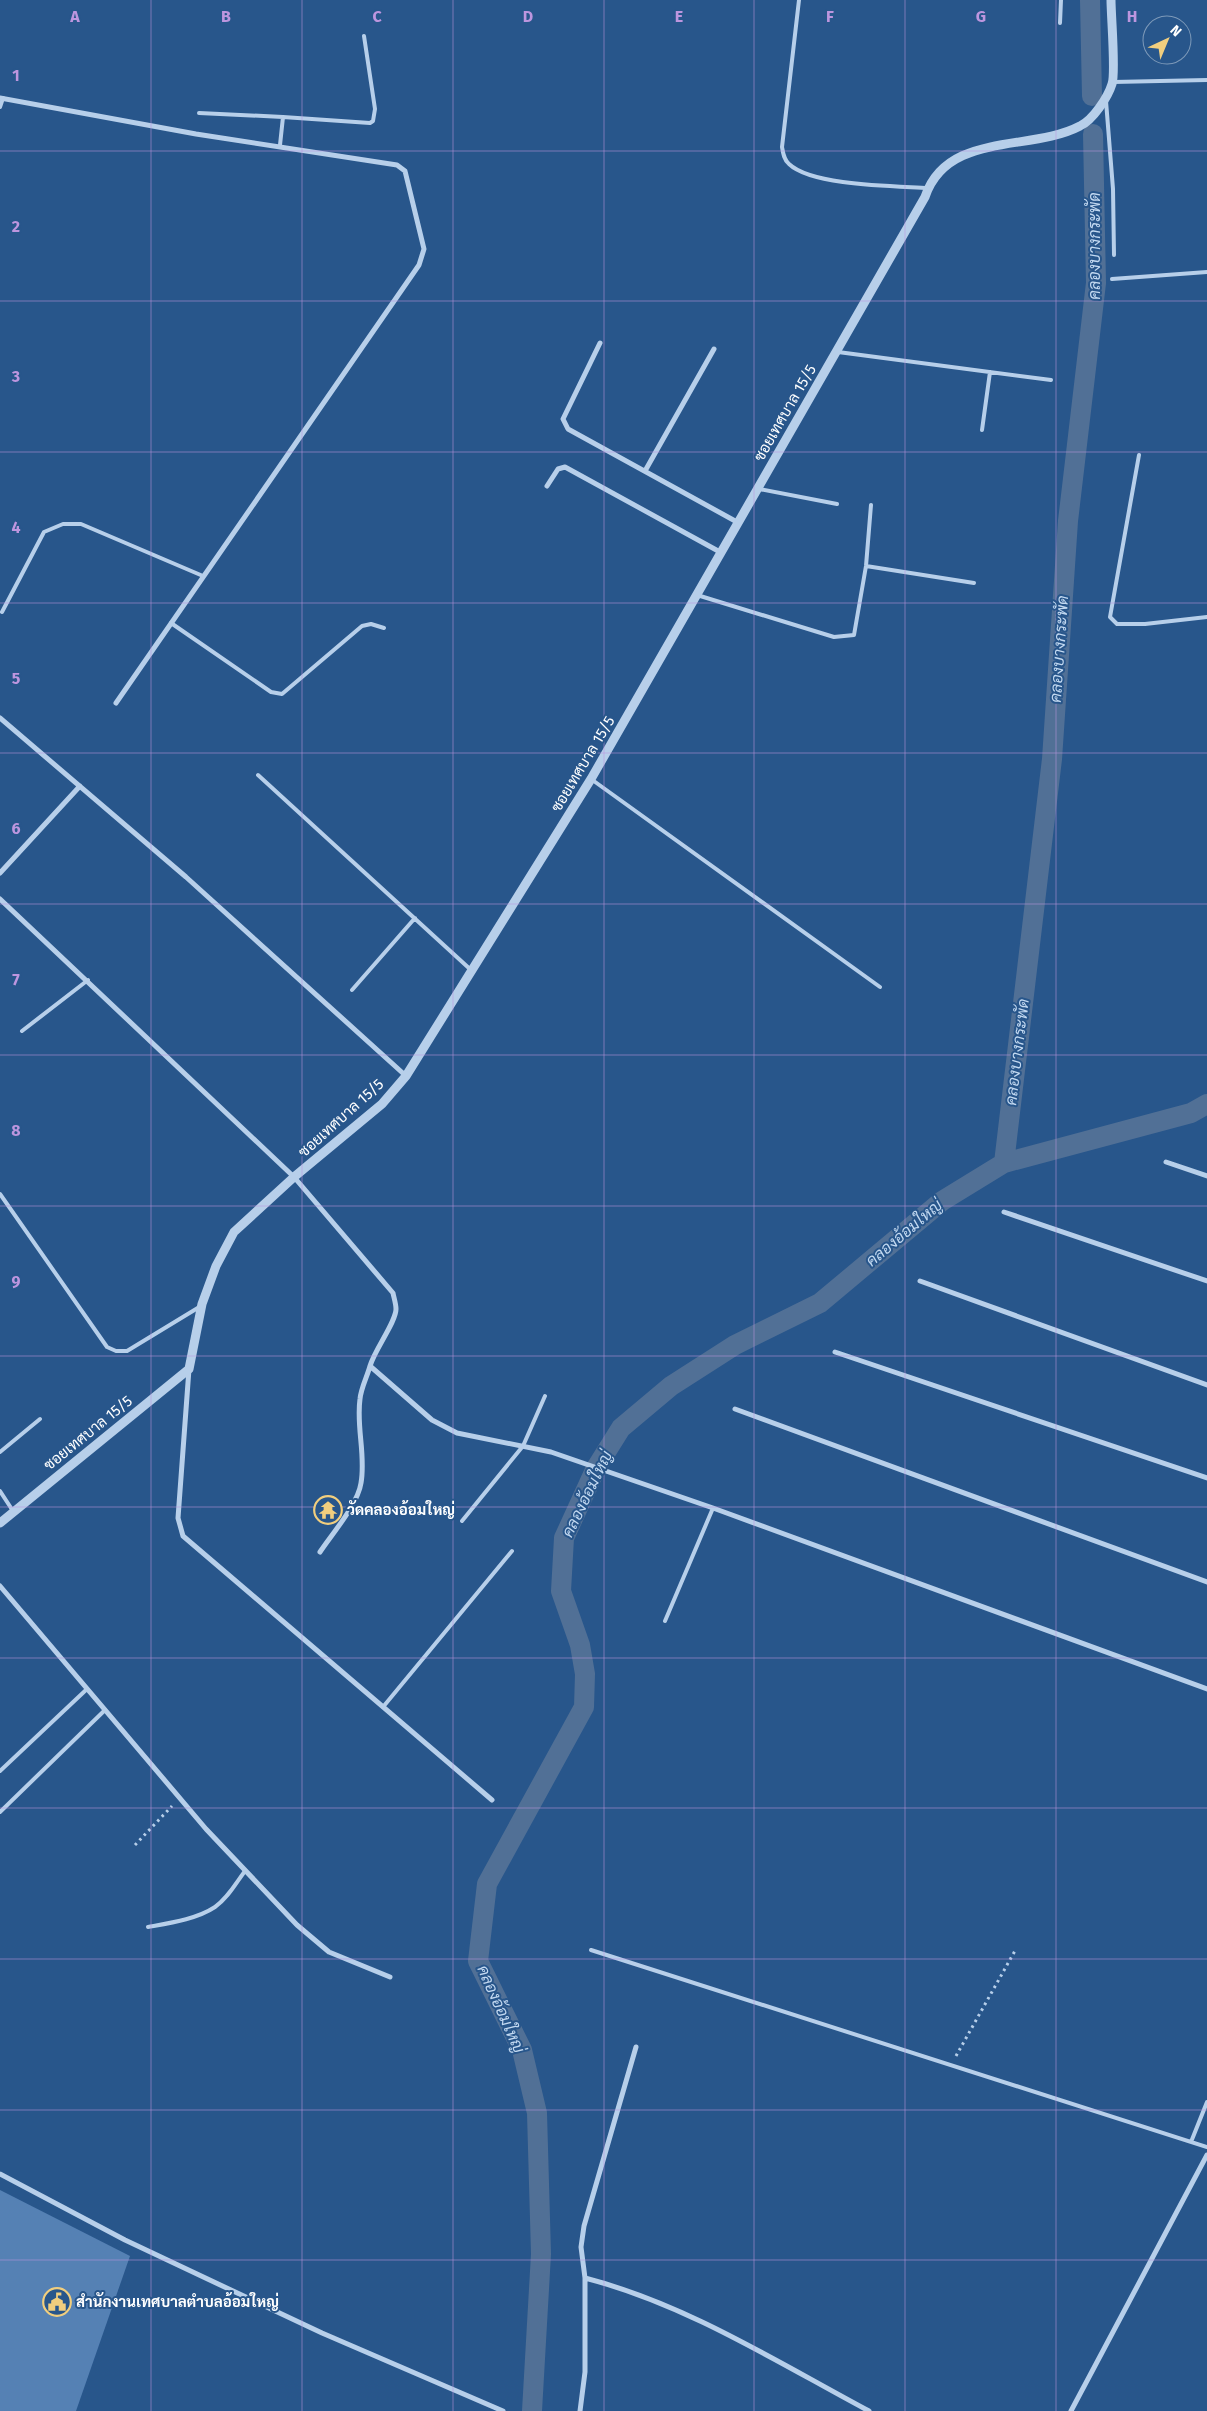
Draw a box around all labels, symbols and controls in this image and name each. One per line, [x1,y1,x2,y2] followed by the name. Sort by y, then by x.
[69,7,80,26] text: A
[221,7,231,26] text: B
[372,7,382,26] text: C
[523,7,533,26] text: D
[675,7,683,26] text: E
[826,7,834,26] text: F
[976,7,986,26] text: G
[1127,7,1137,26] text: H
[1142,15,1192,65] north arrow
[1166,22,1185,40] text: N
[12,66,20,85] text: 1
[1084,192,1104,300] water label: คลองบางกระพัด
[12,217,20,236] text: 2
[750,362,820,464] street label: ซอยเทศบาล 15/5
[11,367,20,386] text: 3
[11,518,21,537] text: 4
[1045,595,1072,703] water label: คลองบางกระพัด
[12,669,21,688] text: 5
[547,713,619,815] street label: ซอยเทศบาล 15/5
[11,819,21,838] text: 6
[12,970,20,989] text: 7
[1000,997,1033,1106] water label: คลองบางกระพัด
[295,1075,387,1161] street label: ซอยเทศบาล 15/5
[11,1121,21,1140] text: 8
[861,1193,947,1270] water label: คลองอ้อมใหญ่
[12,1272,21,1291] text: 9
[40,1392,136,1474] street label: ซอยเทศบาล 15/5
[556,1446,617,1540] water label: คลองอ้อมใหญ่
[313,1495,343,1525] temple icon: วัดคลองอ้อมใหญ่
[347,1500,455,1519] place label: วัดคลองอ้อมใหญ่
[473,1961,531,2057] water label: คลองอ้อมใหญ่
[42,2287,72,2317] public building icon: สำนักงานเทศบาลตำบลอ้อมใหญ่
[76,2292,279,2311] place label: สำนักงานเทศบาลตำบลอ้อมใหญ่

